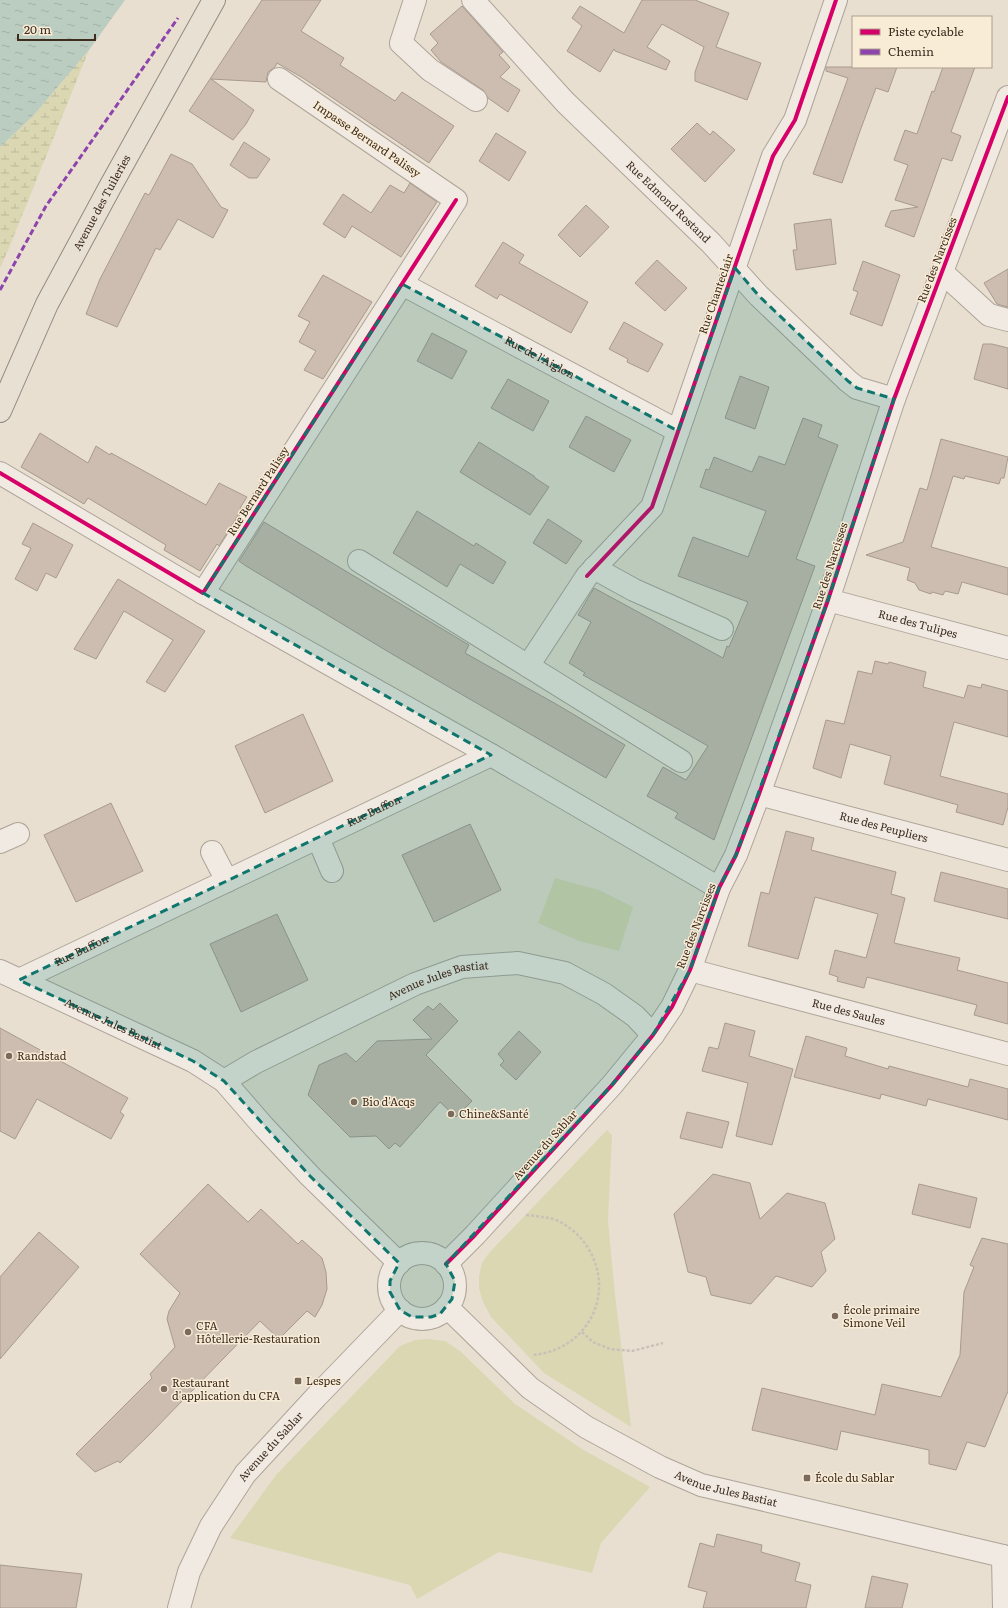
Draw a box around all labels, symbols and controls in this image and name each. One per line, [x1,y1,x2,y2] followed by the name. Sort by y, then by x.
[18,16,95,42] scale bar
[852,16,992,68] legend
[24,20,51,38] text: 20 m
[888,22,964,40] text: Piste cyclable
[888,42,934,60] text: Chemin
[311,96,425,181] street label: Impasse Bernard Palissy
[68,151,134,253] street label: Avenue des Tuileries
[623,156,715,246] street label: Rue Edmond Rostand
[912,214,960,305] street label: Rue des Narcisses
[694,251,737,336] street label: Rue Chanteclair
[502,331,578,382] street label: Rue de l'Aiglon
[222,442,292,538] street label: Rue Bernard Palissy
[807,520,851,611] street label: Rue des Narcisses
[877,605,959,641] street label: Rue des Tulipes
[344,790,403,830] street label: Rue Buffon
[838,807,930,845] street label: Rue des Peupliers
[671,880,719,971] street label: Rue des Narcisses
[51,930,111,969] street label: Rue Buffon
[385,956,490,1003] street label: Avenue Jules Bastiat
[62,993,166,1053] street label: Avenue Jules Bastiat
[811,994,887,1028] street label: Rue des Saules
[17,1047,67,1063] place label: Randstad
[4,1051,14,1061] marker: Randstad
[362,1093,415,1109] place label: Bio d'Acqs
[349,1097,359,1107] marker: Bio d'Acqs
[459,1105,529,1121] place label: Chine&Santé
[508,1105,581,1183] street label: Avenue du Sablar
[446,1109,456,1119] marker: Chine&Santé
[843,1301,920,1330] place label: École primaire Simone Veil
[830,1311,840,1321] marker: École primaire Simone Veil
[196,1317,320,1346] place label: CFA Hôtellerie-Restauration
[183,1327,193,1337] marker: CFA Hôtellerie-Restauration
[306,1372,341,1388] place label: Lespes
[172,1374,280,1403] place label: Restaurant d'application du CFA
[293,1376,303,1386] marker: Lespes
[159,1384,169,1394] marker: Restaurant d'application du CFA
[233,1407,307,1484] street label: Avenue du Sablar
[672,1465,779,1510] street label: Avenue Jules Bastiat
[815,1469,895,1485] place label: École du Sablar
[802,1473,812,1483] marker: École du Sablar

